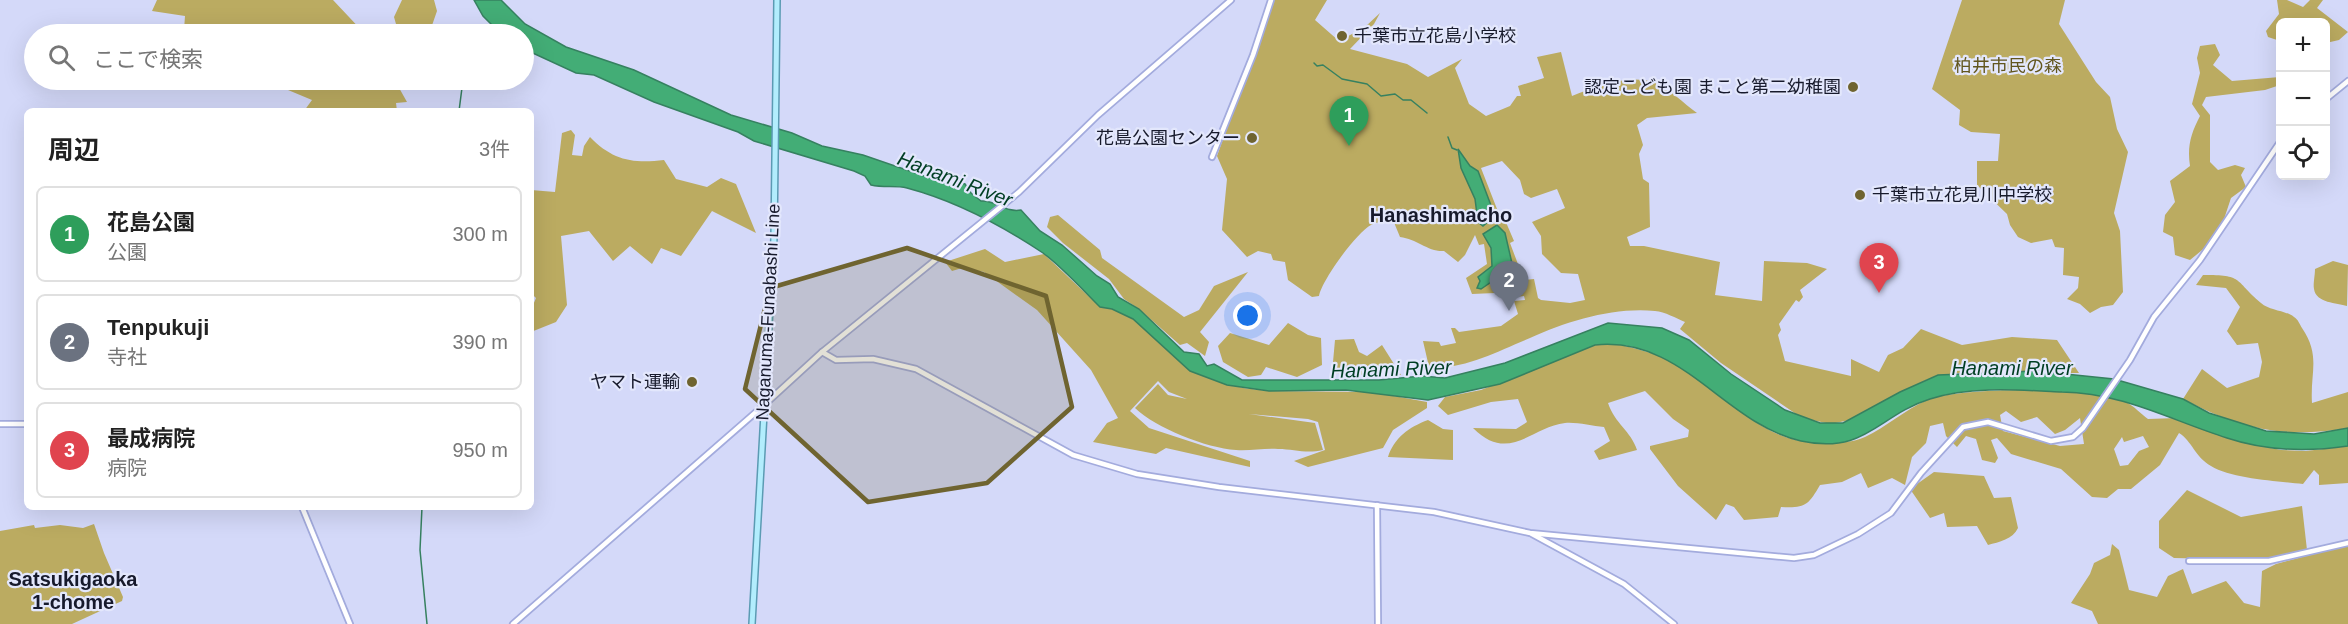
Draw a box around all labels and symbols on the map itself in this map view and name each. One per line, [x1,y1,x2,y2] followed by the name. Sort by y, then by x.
[1354,26,1516,46] place label: 千葉市立花島小学校
[1335,29,1349,43] marker: 千葉市立花島小学校
[1954,56,2062,76] park label: 柏井市民の森
[1584,77,1841,97] place label: 認定こども園 まこと第二幼稚園
[1846,80,1860,94] marker: 認定こども園 まこと第二幼稚園
[1330,96,1368,146] pin: 1
[1096,128,1240,148] place label: 花島公園センター
[1245,131,1259,145] marker: 花島公園センター
[895,147,1017,211] water label: Hanami River
[1872,185,2052,205] place label: 千葉市立花見川中学校
[1853,188,1867,202] marker: 千葉市立花見川中学校
[752,203,784,421] street label: Naganuma-Funabashi Line
[1370,204,1512,226] district label: Hanashimacho
[1860,244,1898,293] pin: 3
[1490,262,1528,311] pin: 2
[1233,301,1262,330] your location
[1330,356,1453,382] water label: Hanami River
[1951,357,2074,379] water label: Hanami River
[590,372,680,392] place label: ヤマト運輸
[685,375,699,389] marker: ヤマト運輸
[9,568,138,613] district label: Satsukigaoka 1-chome

